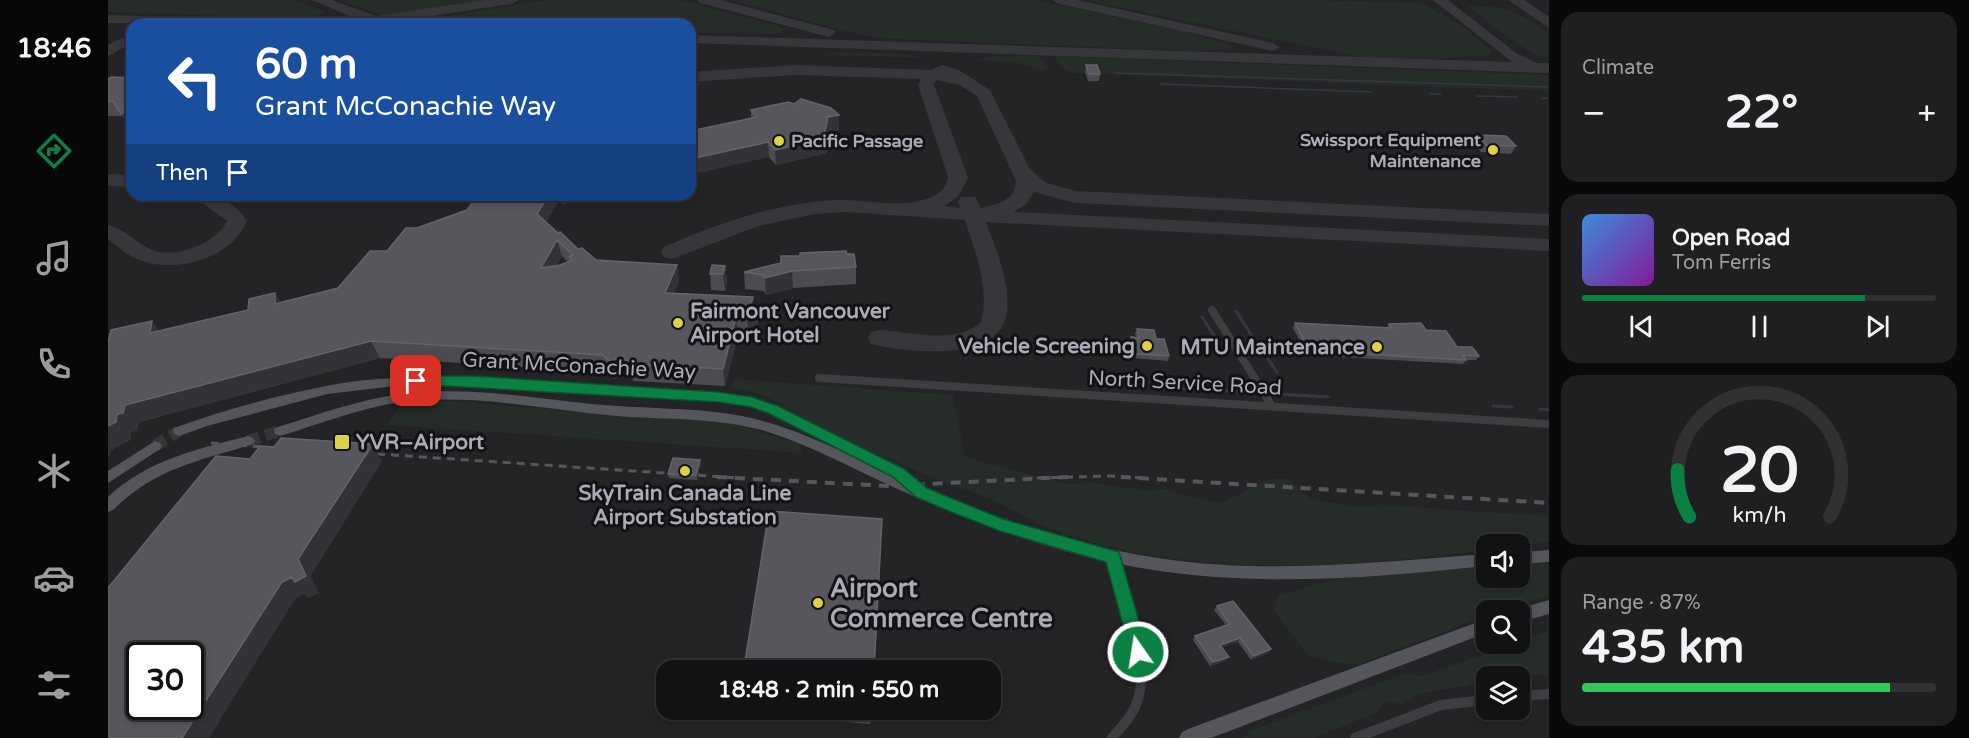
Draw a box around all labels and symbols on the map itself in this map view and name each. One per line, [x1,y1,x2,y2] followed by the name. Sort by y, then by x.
[1300,129,1481,172] place label: Swissport Equipment Maintenance
[791,130,923,152] place label: Pacific Passage
[772,134,786,148] marker: Pacific Passage
[1486,143,1500,157] marker: Swissport Equipment Maintenance
[690,299,891,348] place label: Fairmont Vancouver Airport Hotel
[671,316,685,330] marker: Fairmont Vancouver Airport Hotel
[958,334,1135,359] place label: Vehicle Screening
[1181,335,1365,360] place label: MTU Maintenance
[1140,339,1154,353] marker: Vehicle Screening
[1370,340,1384,354] marker: MTU Maintenance
[461,347,697,385] street label: Grant McConachie Way
[390,355,441,406] pin
[1087,365,1283,401] street label: North Service Road
[356,430,484,455] place label: YVR–Airport
[333,433,351,451] marker: YVR–Airport
[678,464,692,478] marker: SkyTrain Canada Line Airport Substation
[579,481,792,530] place label: SkyTrain Canada Line Airport Substation
[830,573,1053,634] place label: Airport Commerce Centre
[811,596,825,610] marker: Airport Commerce Centre
[1106,620,1170,684] position arrow
[126,642,204,720] speed limit sign: 30

